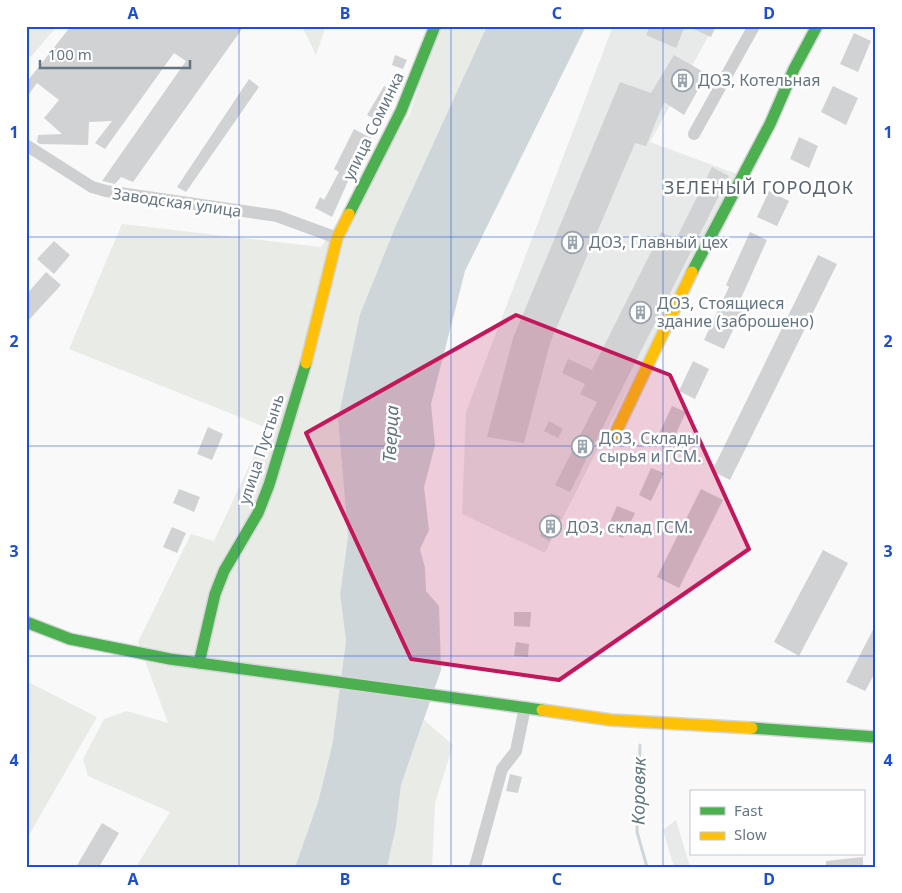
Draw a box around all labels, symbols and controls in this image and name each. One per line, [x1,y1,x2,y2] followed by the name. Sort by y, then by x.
[127,2,139,24] text: A
[340,2,350,24] text: B
[552,2,562,24] text: C
[763,2,775,24] text: D
[40,38,190,70] scale bar
[48,44,92,64] text: 100 m
[337,68,409,184] street label: улица Соминка
[670,68,694,92] building icon: ДОЗ, Котельная
[698,69,821,91] place label: ДОЗ, Котельная
[9,121,19,143] text: 1
[883,121,893,143] text: 1
[664,175,854,199] district label: ЗЕЛЕНЫЙ ГОРОДОК
[111,182,243,222] street label: Заводская улица
[561,230,585,254] building icon: ДОЗ, Главный цех
[589,231,729,253] place label: ДОЗ, Главный цех
[657,292,814,332] place label: ДОЗ, Стоящиеся здание (заброшено)
[629,300,653,324] building icon: ДОЗ, Стоящиеся здание (заброшено)
[9,330,19,352] text: 2
[883,330,893,352] text: 2
[233,391,289,507] street label: улица Пустынь
[377,405,403,463] water label: Тверца
[599,427,702,467] place label: ДОЗ, Склады сырья и ГСМ.
[571,435,595,459] building icon: ДОЗ, Склады сырья и ГСМ.
[538,515,562,539] building icon: ДОЗ, склад ГСМ.
[566,516,693,538] place label: ДОЗ, склад ГСМ.
[9,540,19,562] text: 3
[883,540,893,562] text: 3
[9,749,19,771] text: 4
[883,749,893,771] text: 4
[625,756,651,825] water label: Коровяк
[690,790,864,856] legend
[734,800,763,820] text: Fast
[734,824,767,844] text: Slow
[127,868,139,890] text: A
[340,868,350,890] text: B
[552,868,562,890] text: C
[763,868,775,890] text: D

